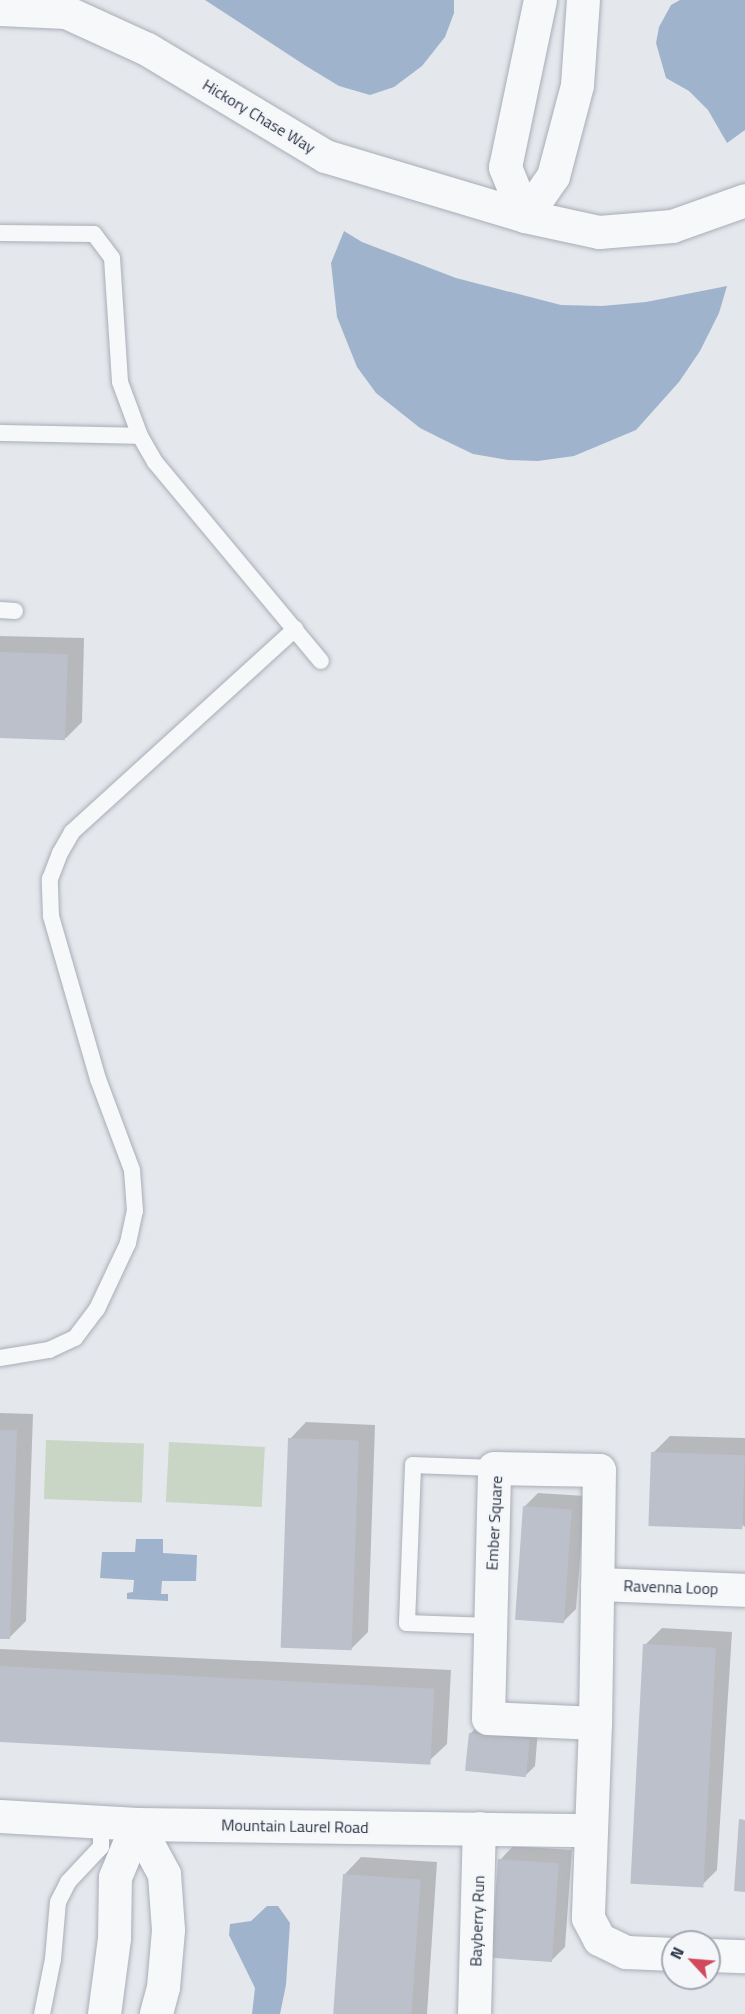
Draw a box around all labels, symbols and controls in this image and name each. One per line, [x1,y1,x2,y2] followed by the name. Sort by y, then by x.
[199,75,319,157] street label: Hickory Chase Way
[482,1475,506,1571] street label: Ember Square
[623,1576,719,1598] street label: Ravenna Loop
[221,1815,369,1837] street label: Mountain Laurel Road
[466,1875,488,1967] street label: Bayberry Run
[661,1930,721,1990] north arrow
[663,1943,690,1963] text: N

